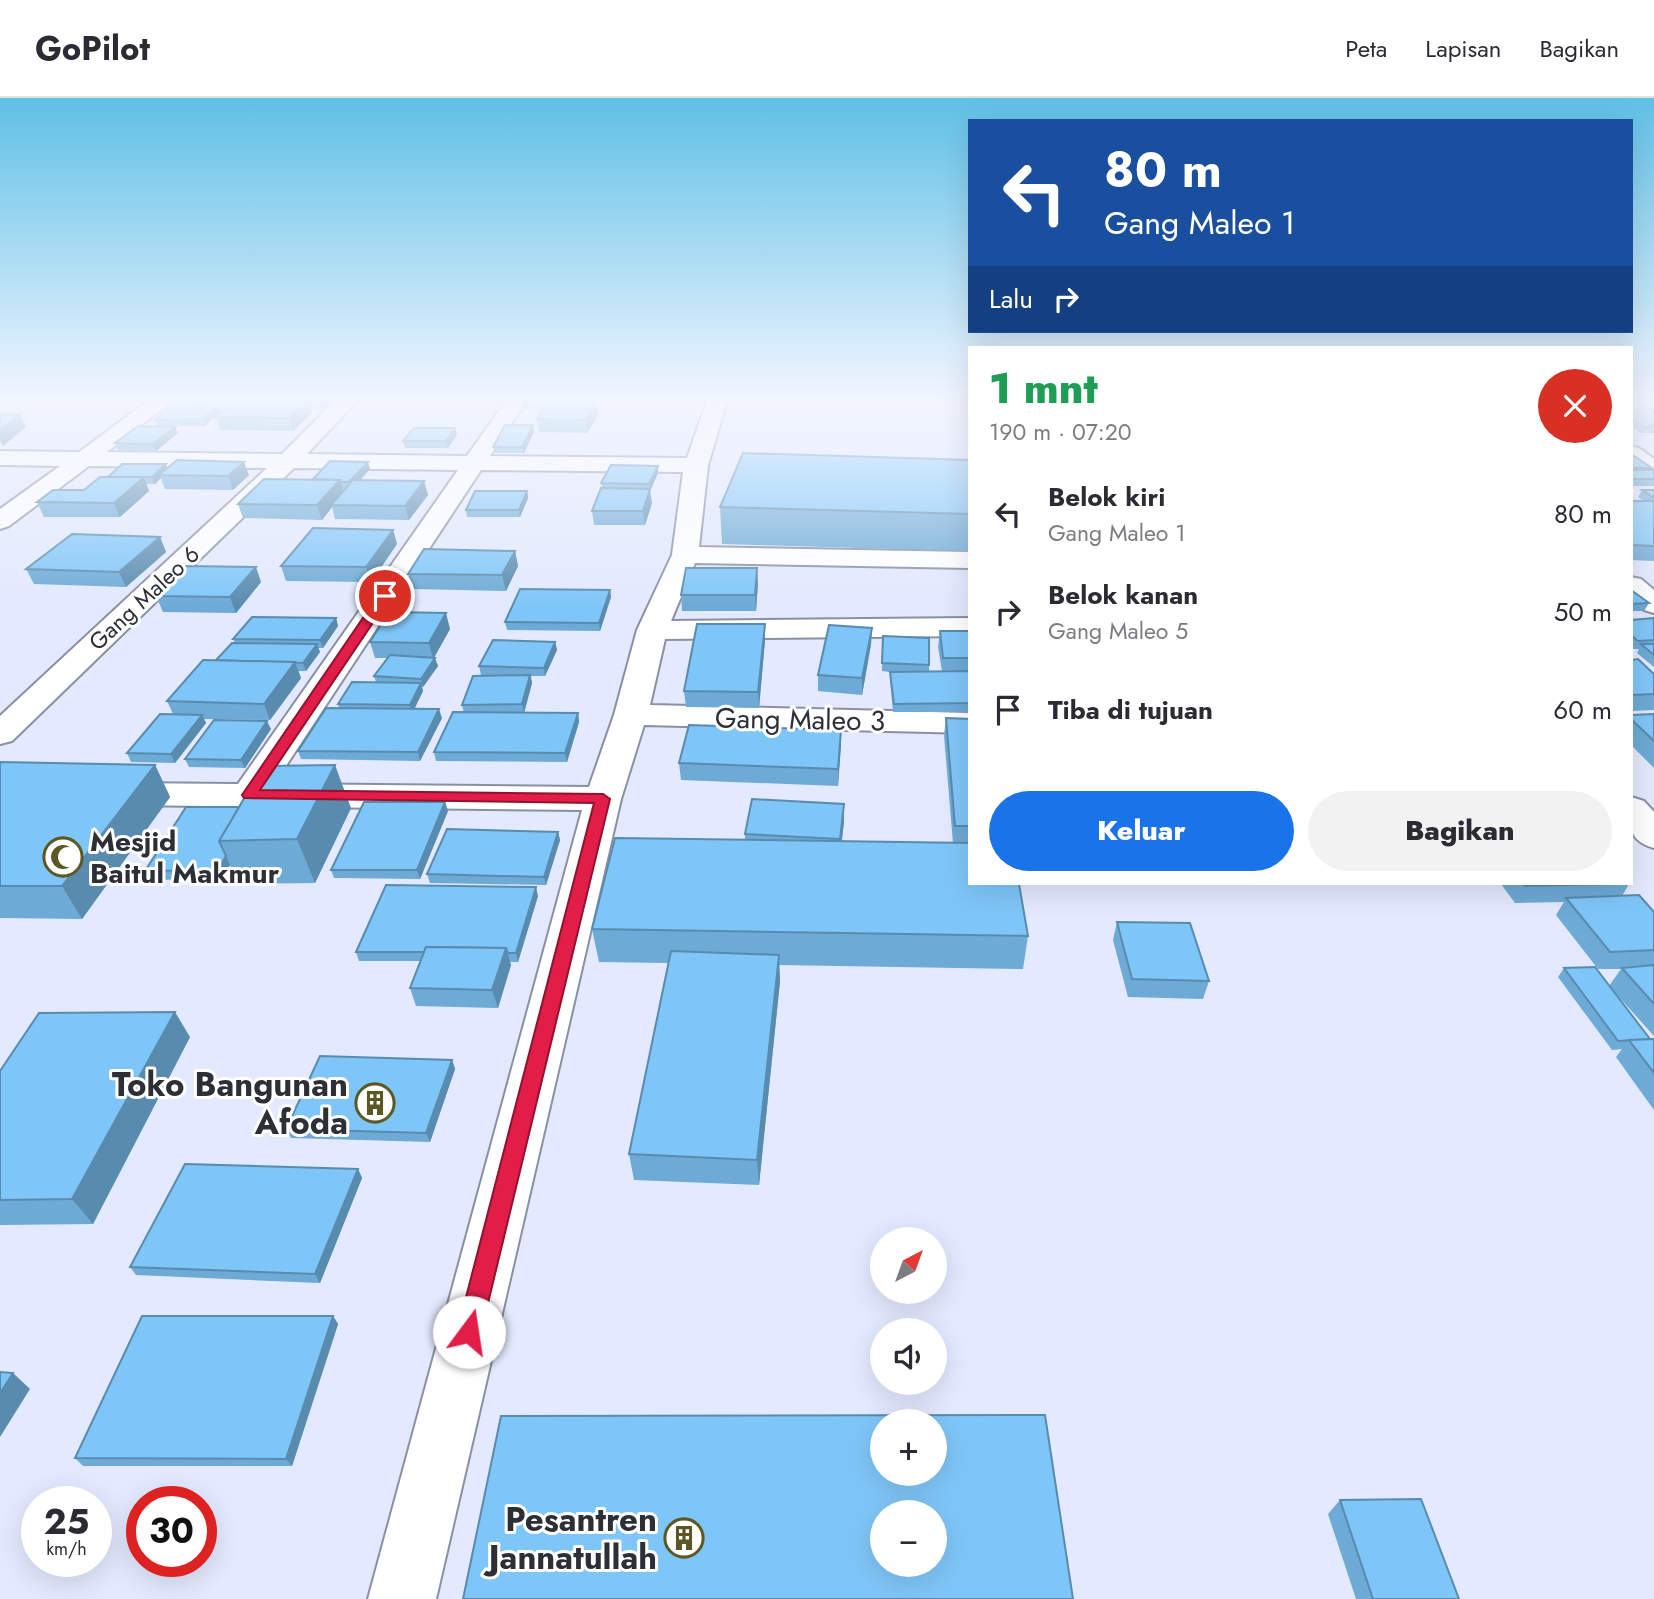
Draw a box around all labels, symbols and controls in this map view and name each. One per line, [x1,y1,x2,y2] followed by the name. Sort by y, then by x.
[35,25,150,72] text: GoPilot
[1345,31,1387,66] text: Peta
[1425,31,1501,66] text: Lapisan
[1539,31,1619,66] text: Bagikan
[1104,135,1222,205] text: 80 m
[989,147,1080,238] icon: left
[1104,200,1295,246] text: Gang Maleo 1
[989,280,1033,318] text: Lalu
[1047,280,1085,318] icon: right
[989,358,1098,419] text: 1 mnt
[1538,369,1612,443] button: close
[989,415,1132,449] text: 190 m · 07:20
[1048,478,1165,516] text: Belok kiri
[989,495,1027,533] icon: left
[1554,495,1612,533] text: 80 m
[1048,516,1186,550] text: Gang Maleo 1
[81,538,207,658] street label: Gang Maleo 6
[355,566,415,626] pin
[1048,576,1198,614] text: Belok kanan
[366,577,404,615] icon: arrive
[989,593,1027,631] icon: right
[1554,593,1612,631] text: 50 m
[1048,614,1188,648] text: Gang Maleo 5
[989,691,1027,729] icon: arrive
[1048,691,1213,729] text: Tiba di tujuan
[1553,691,1612,729] text: 60 m
[715,698,885,741] street label: Gang Maleo 3
[989,791,1294,871] button: Keluar
[1308,791,1612,871] button: Bagikan
[90,821,280,894] place label: Mesjid Baitul Makmur
[42,836,84,878] mosque icon: Mesjid Baitul Makmur
[112,1061,348,1146] place label: Toko Bangunan Afoda
[354,1082,396,1124] building icon: Toko Bangunan Afoda
[870,1227,947,1304] north arrow
[870,1227,947,1577] map controls
[432,1295,506,1369] position arrow
[870,1318,947,1395] button: sound
[870,1409,947,1486] button: +
[126,1486,217,1577] speed limit sign: 30
[483,1496,657,1581] place label: Pesantren Jannatullah
[44,1497,89,1547] text: 25
[870,1500,947,1577] button: −
[663,1517,705,1559] building icon: Pesantren Jannatullah
[46,1536,87,1562] text: km/h

